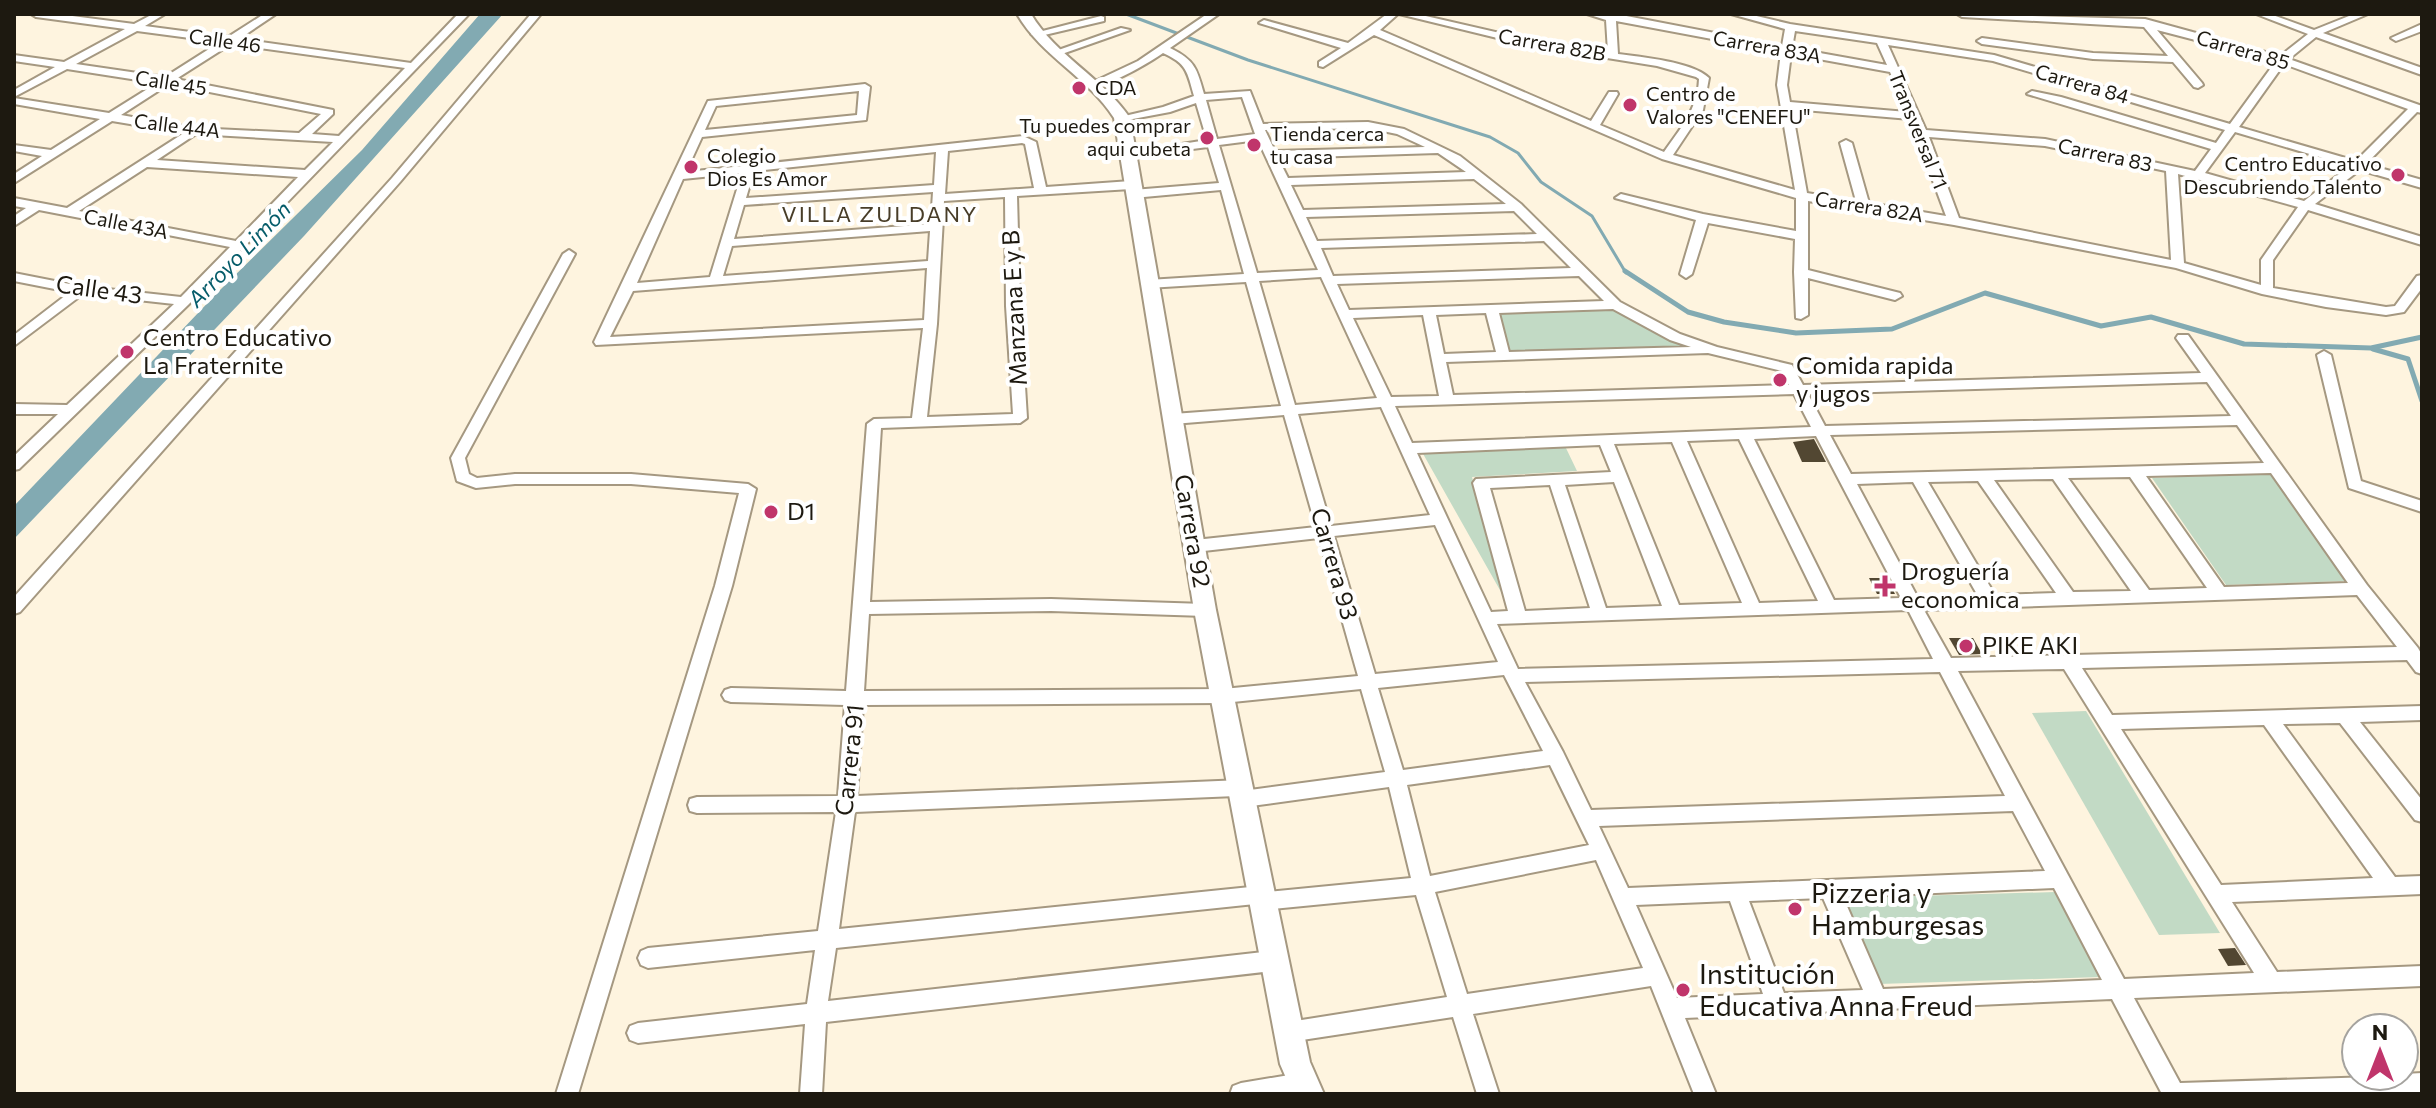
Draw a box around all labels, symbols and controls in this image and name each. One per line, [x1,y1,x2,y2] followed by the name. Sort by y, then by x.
[187,23,263,57] street label: Calle 46
[1497,23,1608,65] street label: Carrera 82B
[2194,24,2293,74] street label: Carrera 85
[1711,25,1823,67] street label: Carrera 83A
[2033,58,2132,108] street label: Carrera 84
[134,65,209,100] street label: Calle 45
[1884,67,1954,192] street label: Transversal 71
[1095,75,1137,99] place label: CDA
[1070,79,1088,97] marker: CDA
[1646,81,1811,128] place label: Centro de Valores "CENEFU"
[1621,96,1639,114] marker: Centro de Valores "CENEFU"
[133,108,222,142] street label: Calle 44A
[1019,113,1191,160] place label: Tu puedes comprar aqui cubeta
[1270,121,1384,168] place label: Tienda cerca tu casa
[1198,129,1216,147] marker: Tu puedes comprar aqui cubeta
[2056,132,2155,176] street label: Carrera 83
[1245,136,1263,154] marker: Tienda cerca tu casa
[707,143,828,190] place label: Colegio Dios Es Amor
[2184,151,2382,198] place label: Centro Educativo Descubriendo Talento
[682,158,700,176] marker: Colegio Dios Es Amor
[2389,166,2407,184] marker: Centro Educativo Descubriendo Talento
[1813,186,1925,226] street label: Carrera 82A
[181,195,296,313] water label: Arroyo Limón
[782,200,978,227] district label: VILLA ZULDANY
[82,203,171,243] street label: Calle 43A
[995,230,1032,387] street label: Manzana E y B
[54,268,144,309] street label: Calle 43
[143,322,332,379] place label: Centro Educativo La Fraternite
[118,343,136,361] marker: Centro Educativo La Fraternite
[1796,350,1954,407] place label: Comida rapida y jugos
[1771,371,1789,389] marker: Comida rapida y jugos
[1169,472,1218,590] street label: Carrera 92
[787,496,815,525] place label: D1
[762,503,780,521] marker: D1
[1306,504,1365,623] street label: Carrera 93
[1901,556,2020,613] place label: Droguería economica
[1876,577,1894,595] marker: Droguería economica
[1982,630,2078,659] place label: PIKE AKI
[1957,637,1975,655] marker: PIKE AKI
[828,703,869,817] street label: Carrera 91
[1811,875,1984,941] place label: Pizzeria y Hamburgesas
[1786,900,1804,918] marker: Pizzeria y Hamburgesas
[1699,956,1973,1022] place label: Institución Educativa Anna Freud
[1674,981,1692,999] marker: Institución Educativa Anna Freud
[2340,1012,2420,1092] north arrow
[2372,1018,2388,1045] text: N

